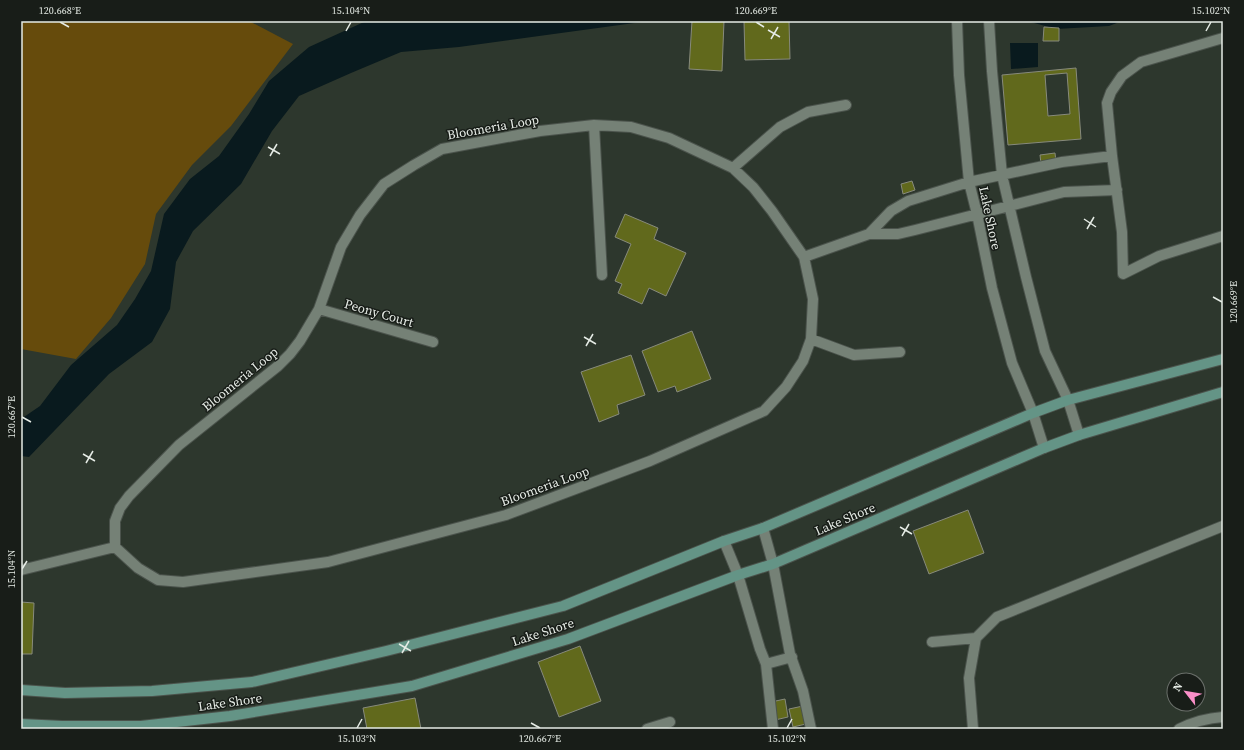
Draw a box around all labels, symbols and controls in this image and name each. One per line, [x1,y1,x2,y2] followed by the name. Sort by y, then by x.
[39,4,81,17] text: 120.668°E
[332,4,370,17] text: 15.104°N
[735,4,777,17] text: 120.669°E
[1192,4,1230,17] text: 15.102°N
[446,111,540,143] street label: Bloomeria Loop
[975,185,1005,252] street label: Lake Shore
[1227,281,1240,323] text: 120.669°E
[342,295,416,331] street label: Peony Court
[199,343,281,415] street label: Bloomeria Loop
[5,396,18,438] text: 120.667°E
[498,462,592,510] street label: Bloomeria Loop
[812,498,878,539] street label: Lake Shore
[5,550,18,588] text: 15.104°N
[510,614,577,650] street label: Lake Shore
[1166,672,1206,712] north arrow
[1169,680,1186,694] text: N
[197,689,263,715] street label: Lake Shore
[338,732,376,745] text: 15.103°N
[519,732,561,745] text: 120.667°E
[768,732,806,745] text: 15.102°N

